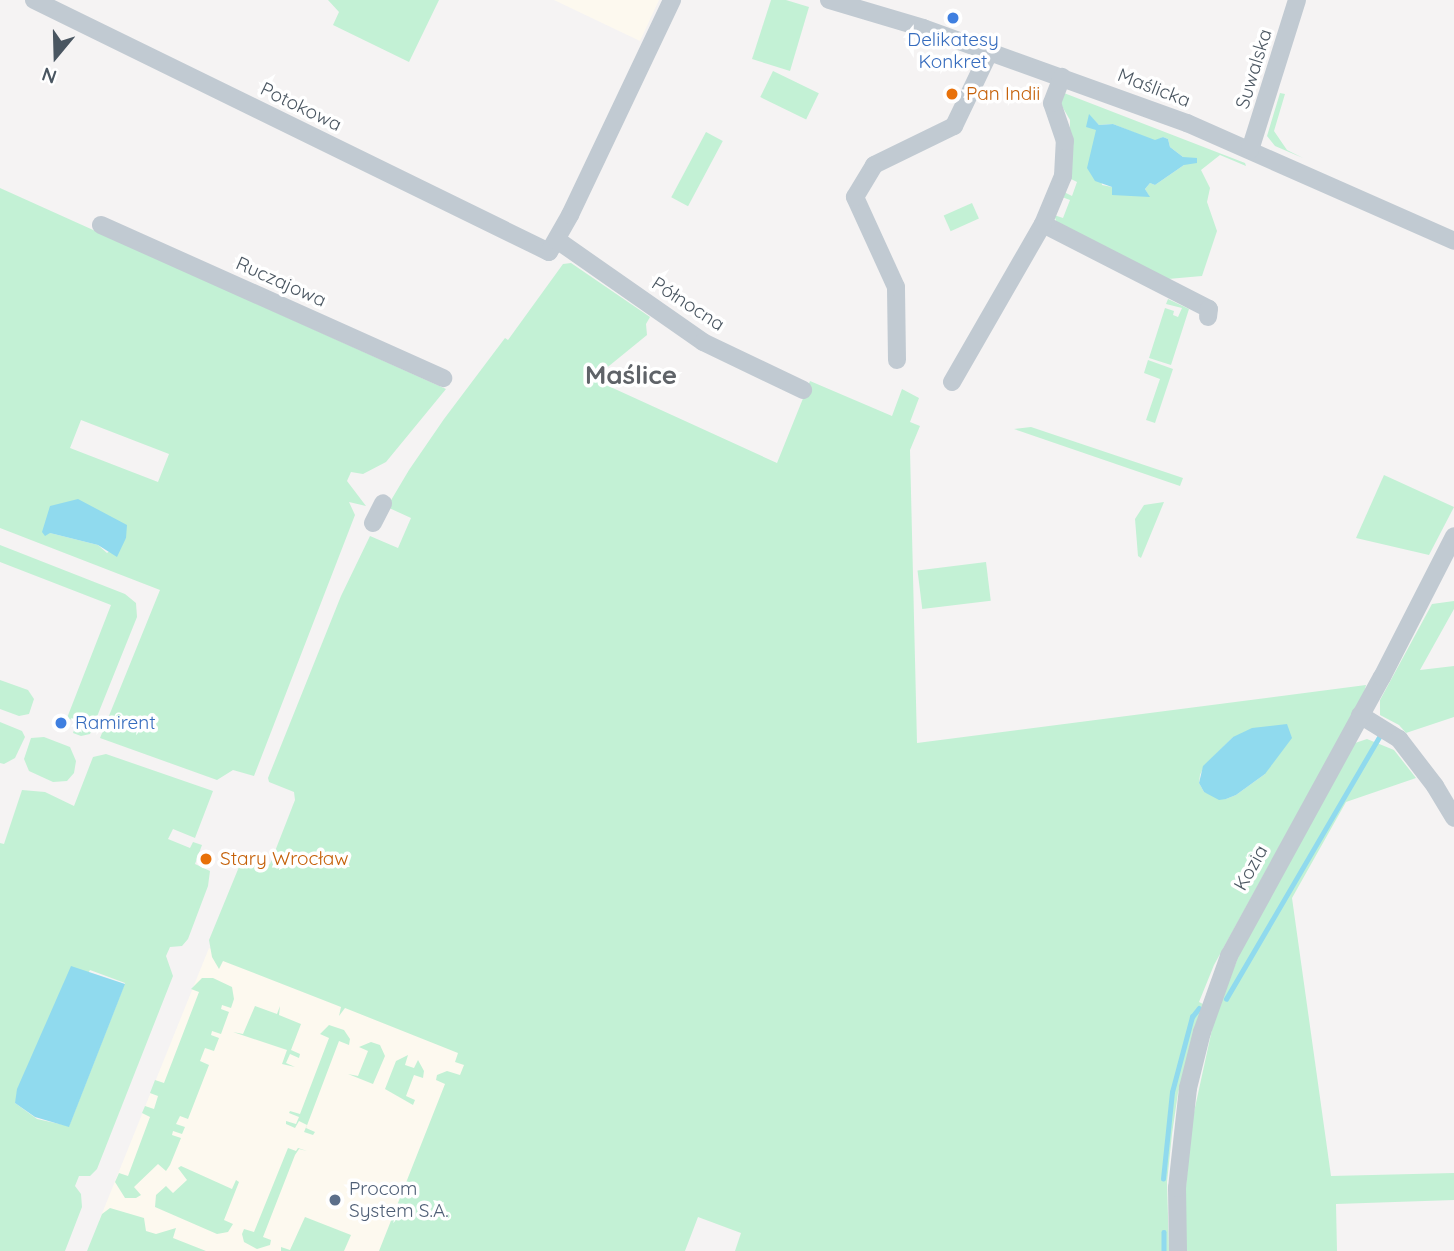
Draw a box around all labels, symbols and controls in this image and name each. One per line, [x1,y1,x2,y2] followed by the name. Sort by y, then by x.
[945,10,961,26] marker: Delikatesy Konkret
[21,21,91,91] north arrow
[1231,26,1277,112] street label: Suwalska
[907,29,999,73] place label: Delikatesy Konkret
[39,62,60,89] text: N
[1114,64,1194,112] street label: Maślicka
[257,78,345,136] street label: Potokowa
[966,83,1040,105] place label: Pan Indii
[944,86,960,102] marker: Pan Indii
[232,252,330,312] street label: Ruczajowa
[647,272,729,336] street label: Północna
[585,359,677,391] district label: Maślice
[75,712,156,734] place label: Ramirent
[53,715,69,731] marker: Ramirent
[1229,841,1273,895] street label: Kozia
[220,848,349,870] place label: Stary Wrocław
[198,851,214,867] marker: Stary Wrocław
[349,1178,449,1222] place label: Procom System S.A.
[327,1192,343,1208] marker: Procom System S.A.

